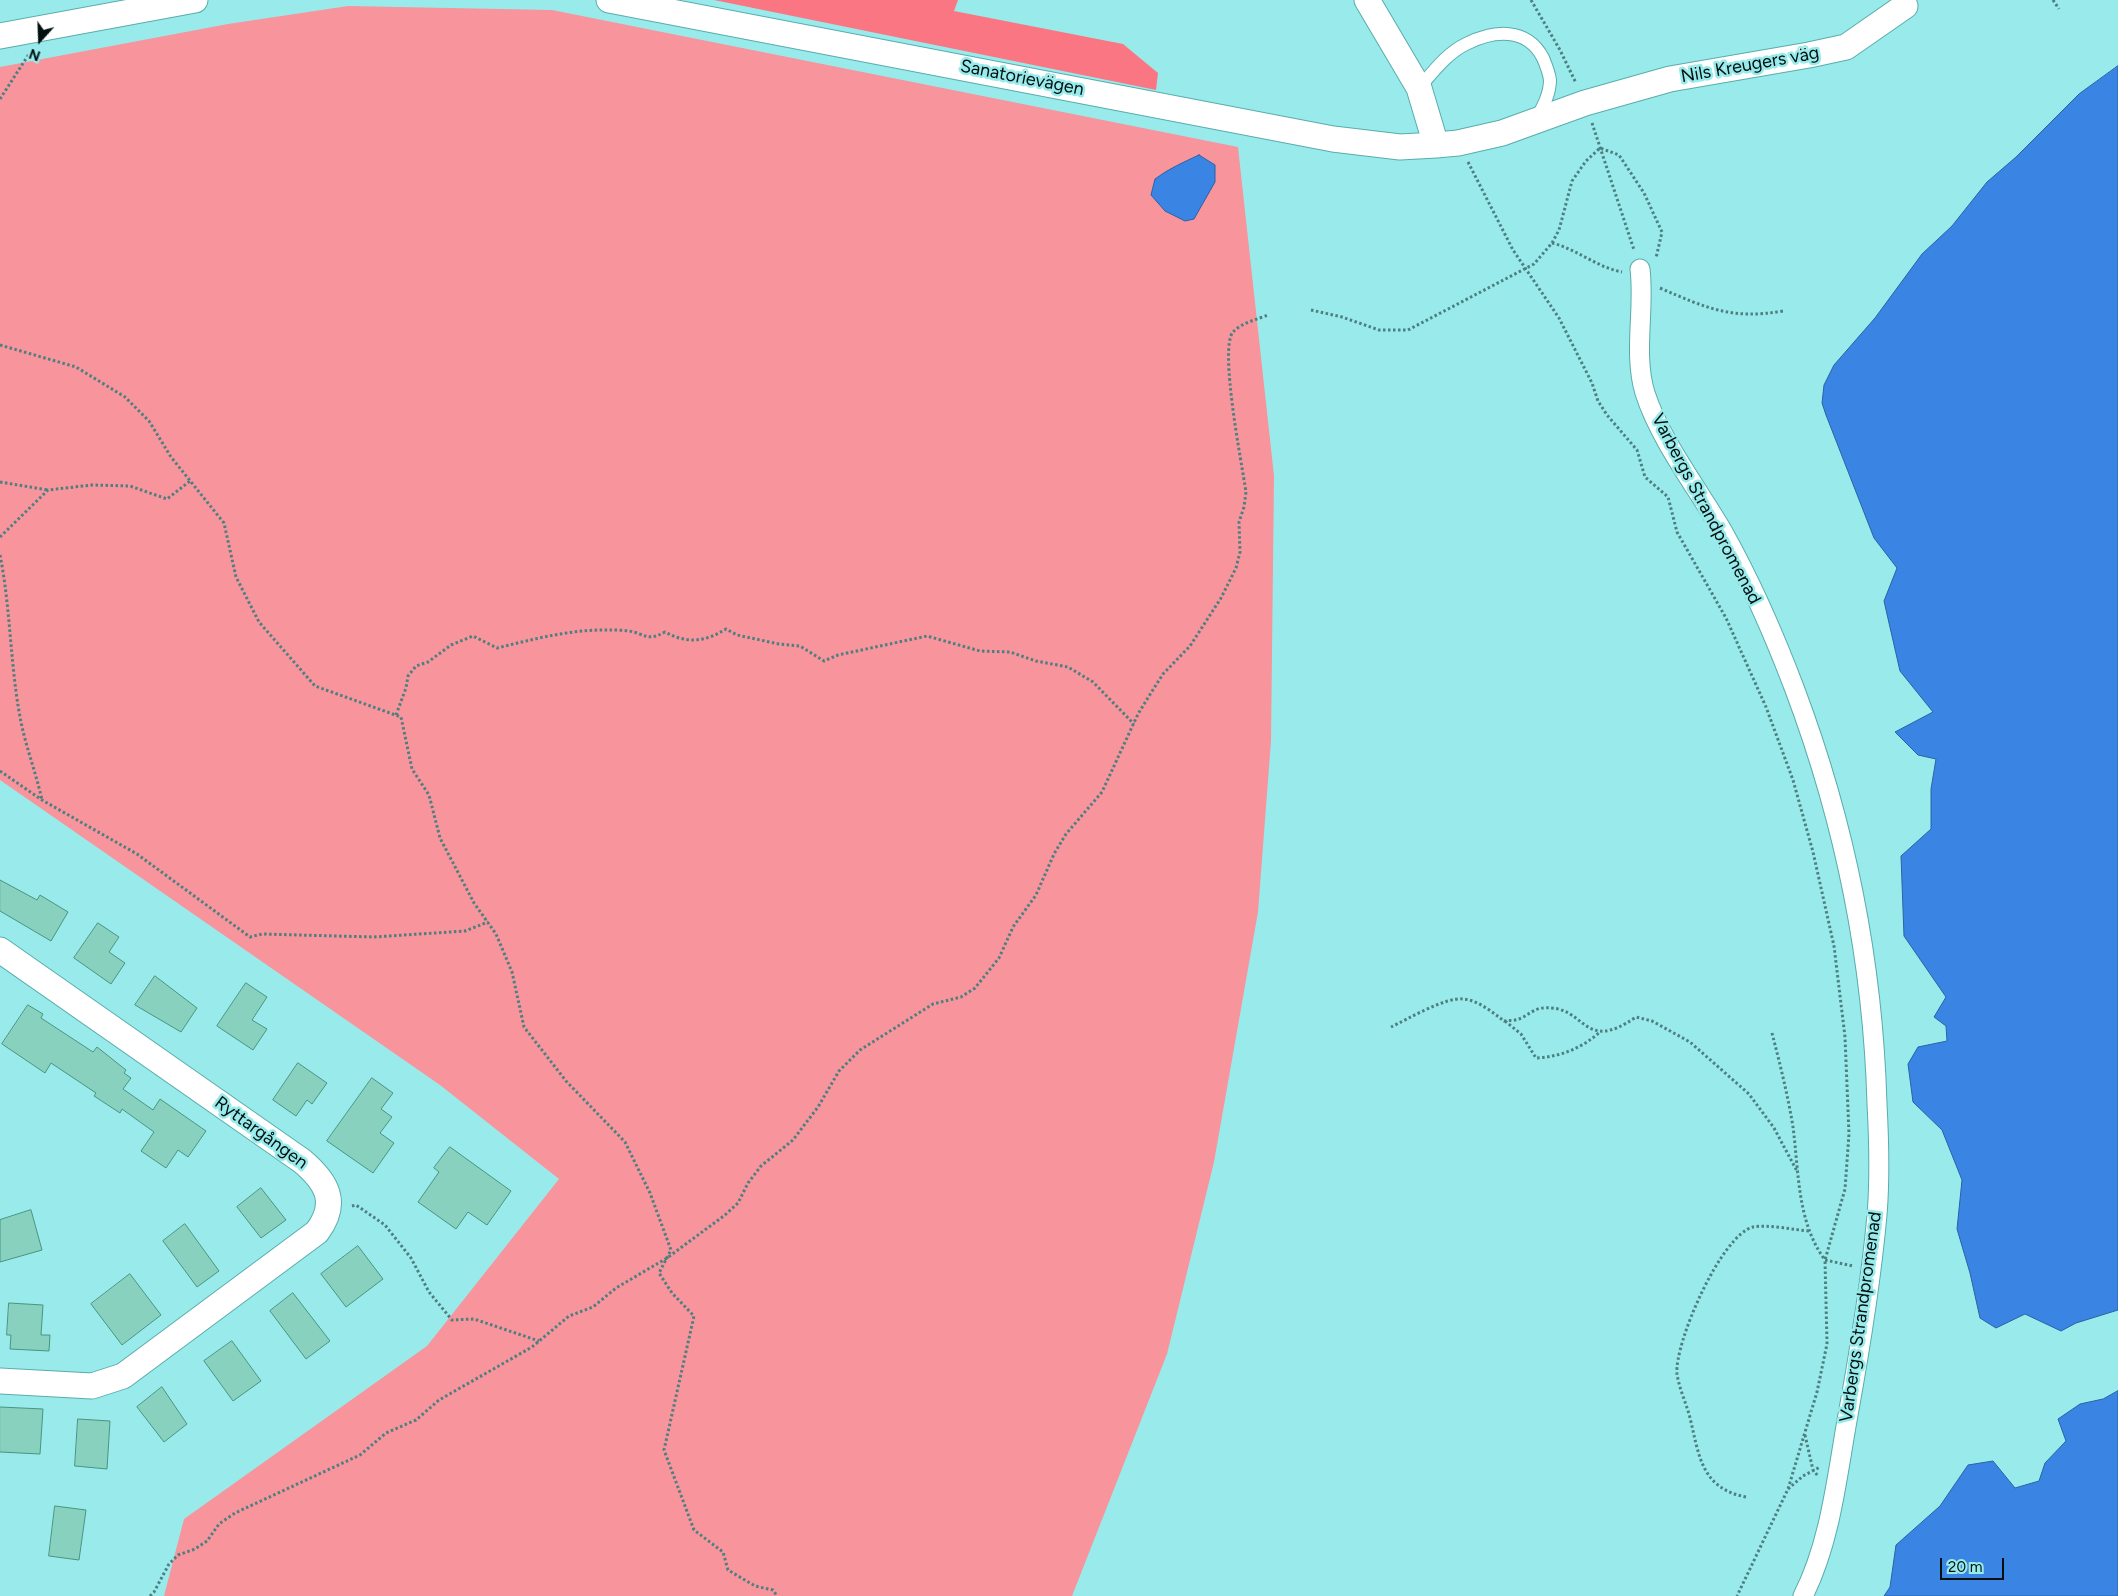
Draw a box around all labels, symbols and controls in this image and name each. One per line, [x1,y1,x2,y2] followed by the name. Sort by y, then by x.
[15,15,65,65] north arrow
[1679,42,1821,88] street label: Nils Kreugers väg
[27,45,43,64] text: N
[958,55,1086,101] street label: Sanatorievägen
[1647,410,1765,608] street label: Varbergs Strandpromenad
[210,1092,312,1174] street label: Ryttargången
[1836,1210,1886,1424] street label: Varbergs Strandpromenad
[1943,1548,2007,1580] scale bar
[1948,1558,1982,1576] text: 20 m

